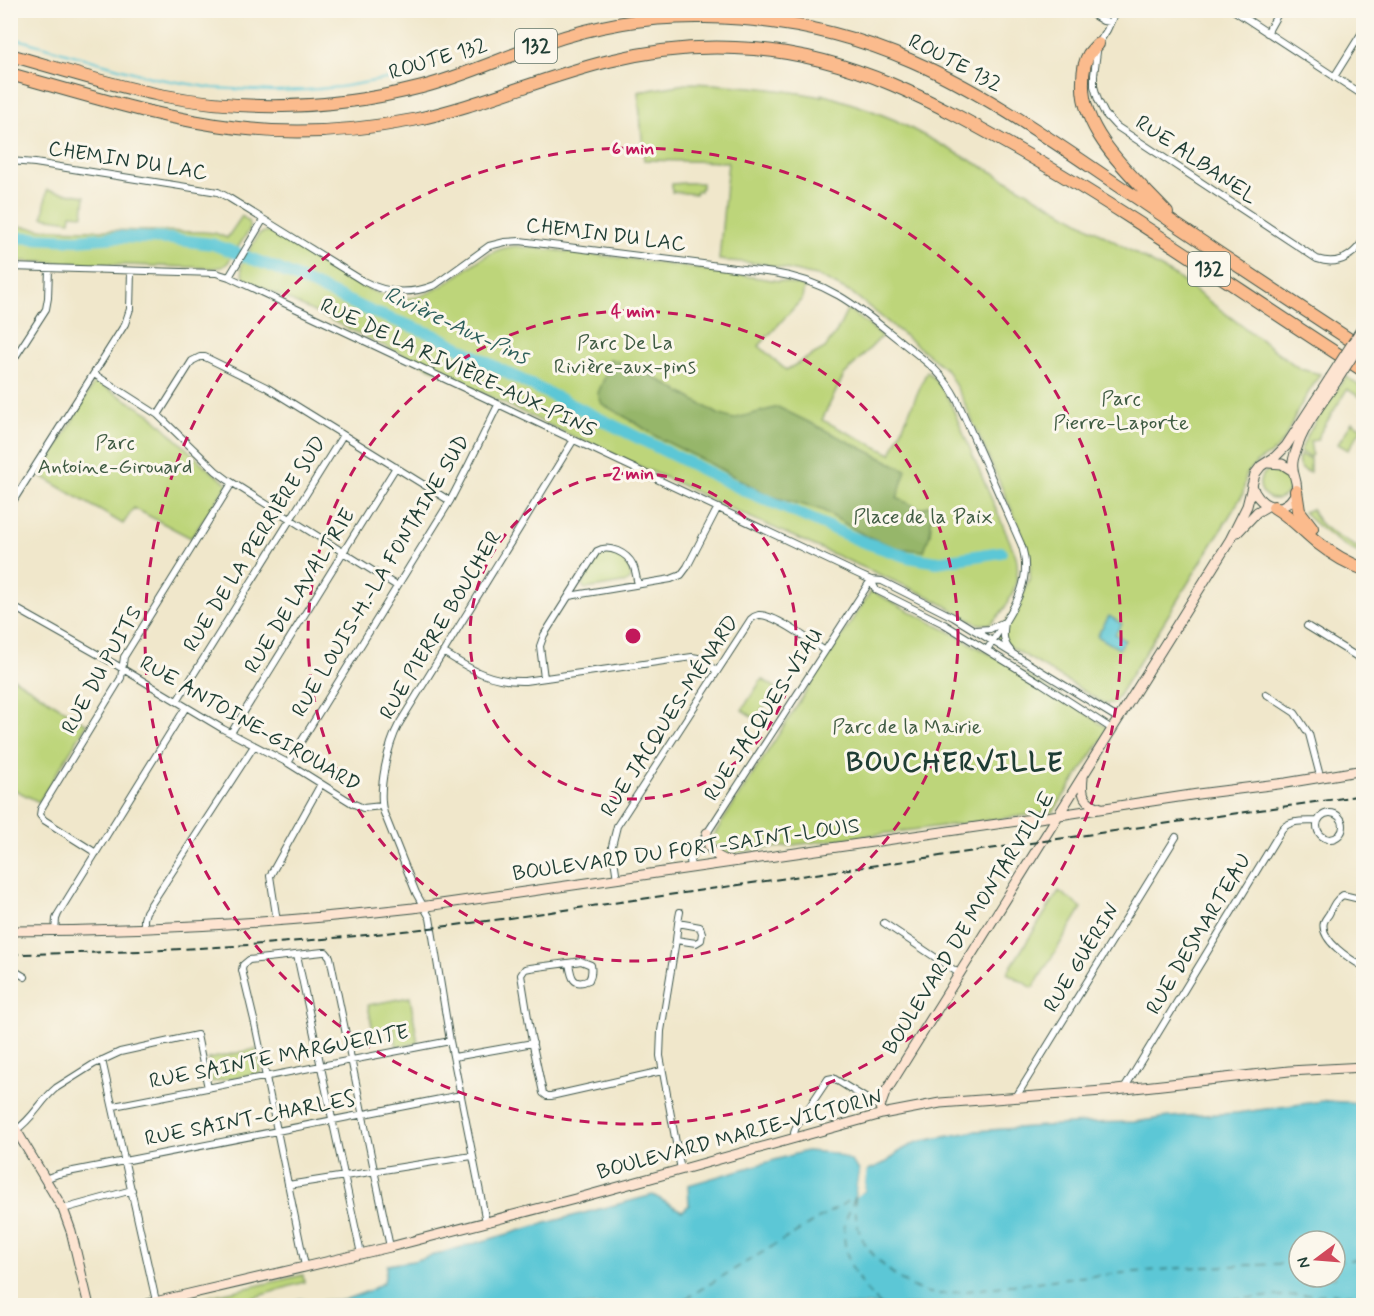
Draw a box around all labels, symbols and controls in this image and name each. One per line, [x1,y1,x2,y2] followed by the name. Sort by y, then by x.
[903,27,1007,99] street label: ROUTE 132
[515,29,557,63] road number: 132
[385,31,491,87] street label: ROUTE 132
[1130,109,1262,211] street label: RUE ALBANEL
[46,135,210,187] street label: CHEMIN DU LAC
[612,137,654,161] text: 6 min
[524,211,688,259] street label: CHEMIN DU LAC
[1188,252,1230,286] road number: 132
[380,280,535,373] water label: Rivière-Aux-Pins
[316,292,601,444] street label: RUE DE LA RIVIÈRE-AUX-PINS
[611,300,655,324] text: 4 min
[554,329,696,381] park label: Parc De La Rivière-aux-pins
[1053,385,1189,437] park label: Parc Pierre-Laporte
[38,429,192,481] park label: Parc Antoine-Girouard
[285,430,477,722] street label: RUE LOUIS-H.-LA FONTAINE SUD
[177,431,333,657] street label: RUE DE LA PERRIÈRE SUD
[612,462,654,486] text: 2 min
[238,503,362,679] street label: RUE DE LAVALTRIE
[853,503,993,531] park label: Place de la Paix
[373,525,509,725] street label: RUE PIERRE BOUCHER
[55,601,149,739] street label: RUE DU PUITS
[594,610,746,822] street label: RUE JACQUES-MÉNARD
[698,623,830,807] street label: RUE JACQUES-VIAU
[623,626,643,646] centre of rings
[134,649,366,799] street label: RUE ANTOINE-GIROUARD
[832,713,982,741] park label: Parc de la Mairie
[846,746,1064,781] district label: BOUCHERVILLE
[876,786,1062,1060] street label: BOULEVARD DE MONTARVILLE
[511,812,861,888] street label: BOULEVARD DU FORT-SAINT-LOUIS
[1140,848,1258,1020] street label: RUE DESMARTEAU
[1037,898,1127,1018] street label: RUE GUÉRIN
[147,1018,411,1096] street label: RUE SAINTE MARGUERITE
[594,1083,886,1187] street label: BOULEVARD MARIE-VICTORIN
[142,1085,358,1153] street label: RUE SAINT-CHARLES
[1287,1229,1347,1289] north arrow
[1292,1255,1316,1271] text: N

